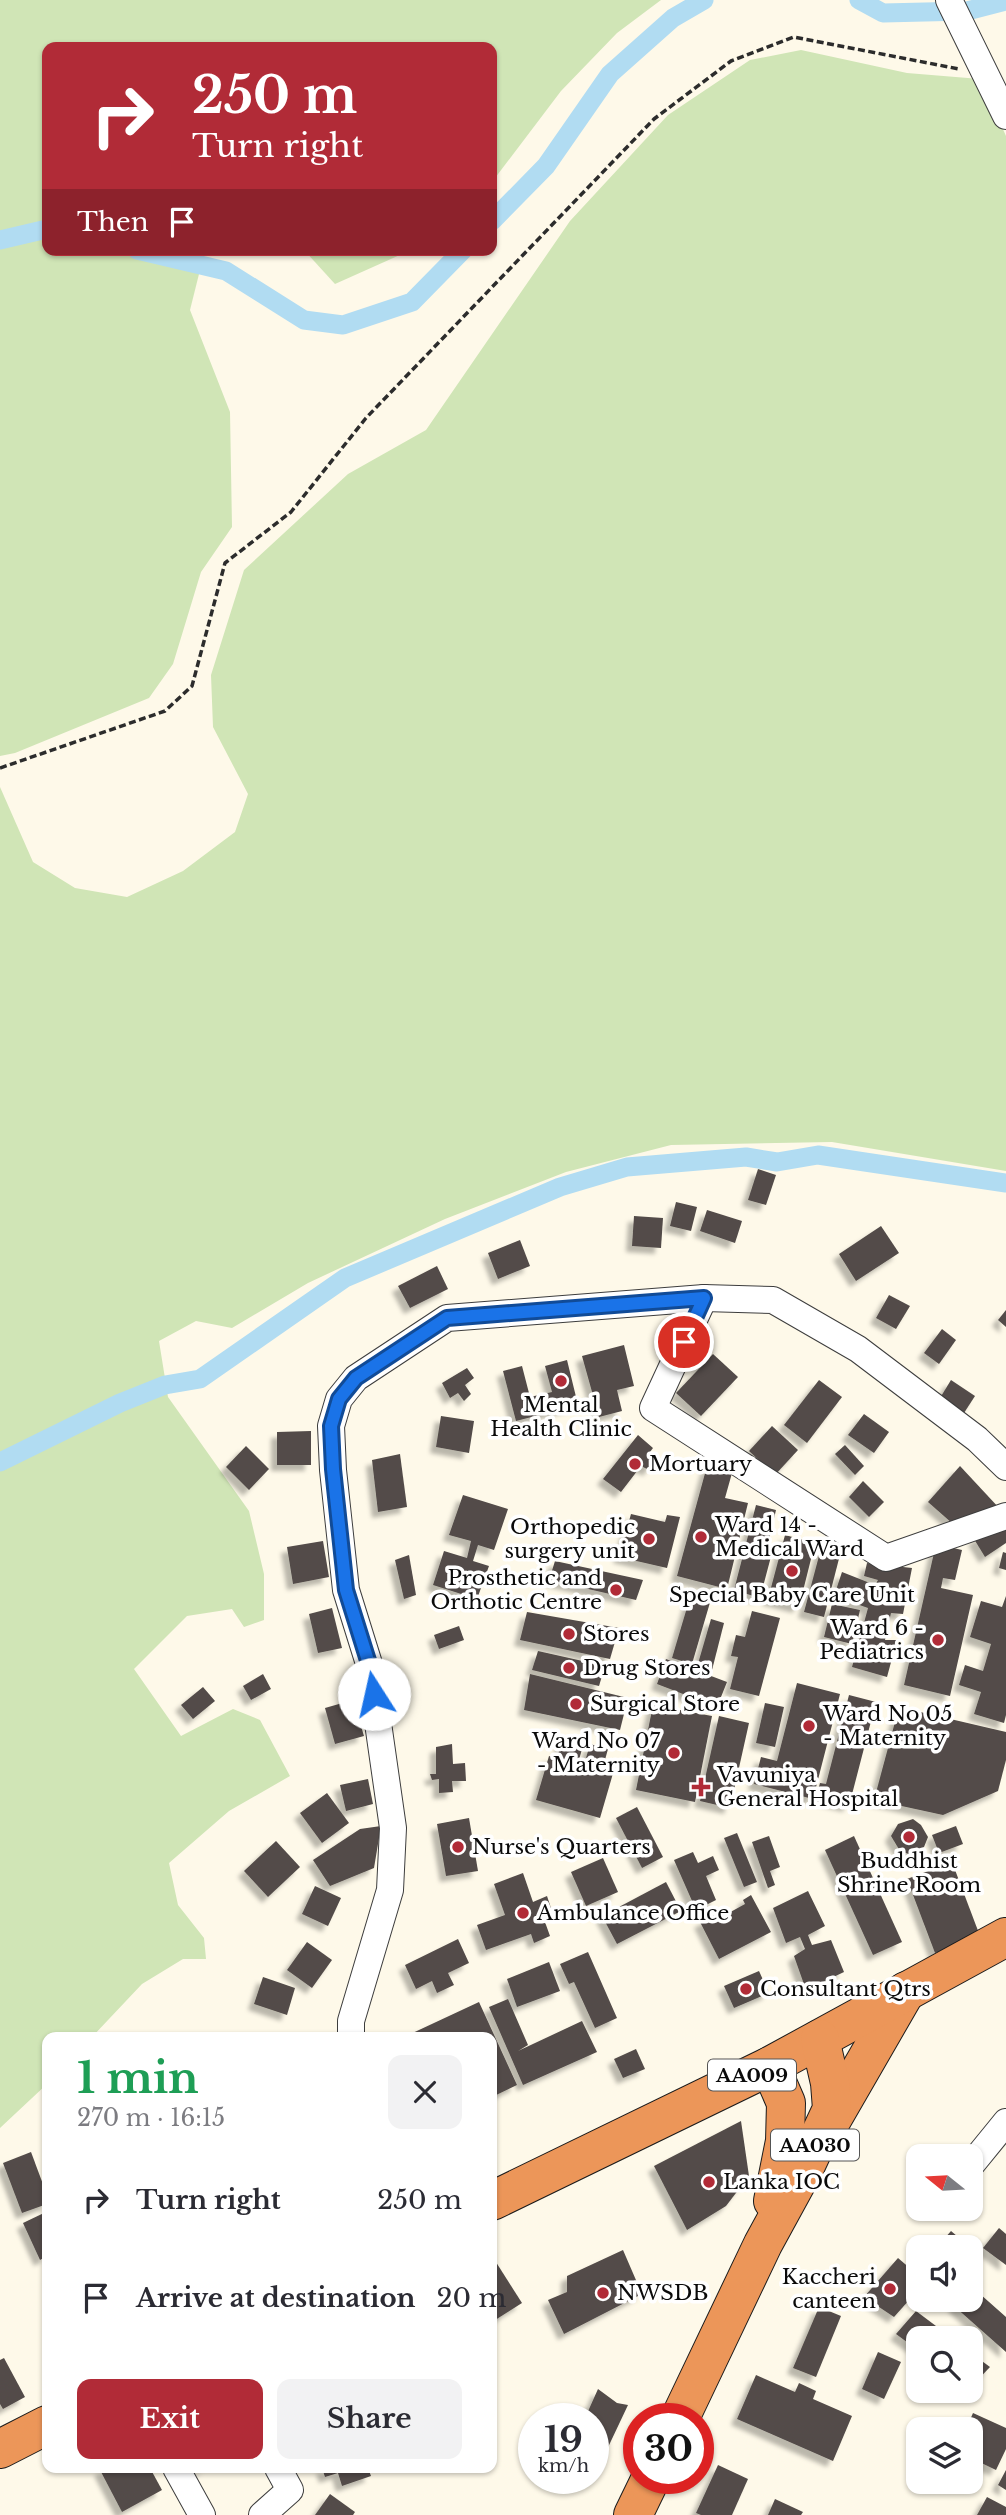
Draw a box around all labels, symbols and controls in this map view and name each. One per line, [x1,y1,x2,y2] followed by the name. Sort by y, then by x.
[192,65,357,126] text: 250 m
[77,70,168,161] icon: right
[192,126,363,166] text: Turn right
[163,203,201,241] icon: arrive
[77,206,149,238] text: Then
[654,1312,714,1372] pin
[665,1323,703,1361] icon: arrive
[553,1373,569,1389] marker: Mental Health Clinic
[490,1392,632,1442] place label: Mental Health Clinic
[649,1451,753,1477] place label: Mortuary
[627,1456,643,1472] marker: Mortuary
[714,1512,864,1562] place label: Ward 14 - Medical Ward
[504,1514,635,1564] place label: Orthopedic surgery unit
[693,1529,709,1545] marker: Ward 14 - Medical Ward
[641,1531,657,1547] marker: Orthopedic surgery unit
[784,1563,800,1579] marker: Special Baby Care Unit
[431,1565,602,1615] place label: Prosthetic and Orthotic Centre
[608,1582,624,1598] marker: Prosthetic and Orthotic Centre
[669,1582,915,1608] place label: Special Baby Care Unit
[819,1615,924,1665] place label: Ward 6 - Pediatrics
[583,1621,649,1647] place label: Stores
[561,1626,577,1642] marker: Stores
[930,1632,946,1648] marker: Ward 6 - Pediatrics
[583,1655,711,1681] place label: Drug Stores
[337,1657,411,1731] position arrow
[561,1660,577,1676] marker: Drug Stores
[590,1691,740,1717] place label: Surgical Store
[568,1696,584,1712] marker: Surgical Store
[822,1701,952,1751] place label: Ward No 05 - Maternity
[801,1718,817,1734] marker: Ward No 05 - Maternity
[531,1728,661,1778] place label: Ward No 07 - Maternity
[666,1745,682,1761] marker: Ward No 07 - Maternity
[716,1762,898,1812] place label: Vavuniya General Hospital
[691,1777,711,1797] marker: Vavuniya General Hospital
[901,1829,917,1845] marker: Buddhist Shrine Room
[472,1834,651,1860] place label: Nurse's Quarters
[450,1839,466,1855] marker: Nurse's Quarters
[837,1848,981,1898] place label: Buddhist Shrine Room
[536,1900,729,1926] place label: Ambulance Office
[515,1905,531,1921] marker: Ambulance Office
[760,1976,931,2002] place label: Consultant Qtrs
[738,1981,754,1997] marker: Consultant Qtrs
[77,2052,199,2104] text: 1 min
[388,2055,462,2129] button: close
[708,2060,796,2090] road number: AA009
[77,2104,225,2132] text: 270 m · 16:15
[771,2130,859,2160] road number: AA030
[906,2144,984,2221] north arrow
[906,2144,983,2494] map controls
[723,2169,840,2195] place label: Lanka IOC
[701,2174,717,2190] marker: Lanka IOC
[77,2181,115,2219] icon: right
[136,2184,281,2216] text: Turn right
[377,2184,462,2216] text: 250 m
[906,2235,983,2312] button: sound
[782,2264,876,2314] place label: Kaccheri canteen
[77,2279,115,2317] icon: arrive
[617,2280,708,2306] place label: NWSDB
[882,2281,898,2297] marker: Kaccheri canteen
[136,2282,416,2314] text: Arrive at destination
[437,2282,506,2314] text: 20 m
[595,2285,611,2301] marker: NWSDB
[906,2326,983,2403] button: search
[77,2379,263,2459] button: Exit
[277,2379,462,2459] button: Share
[623,2403,714,2494] speed limit sign: 30
[906,2417,983,2494] button: layers
[544,2418,583,2461] text: 19
[538,2455,589,2477] text: km/h

